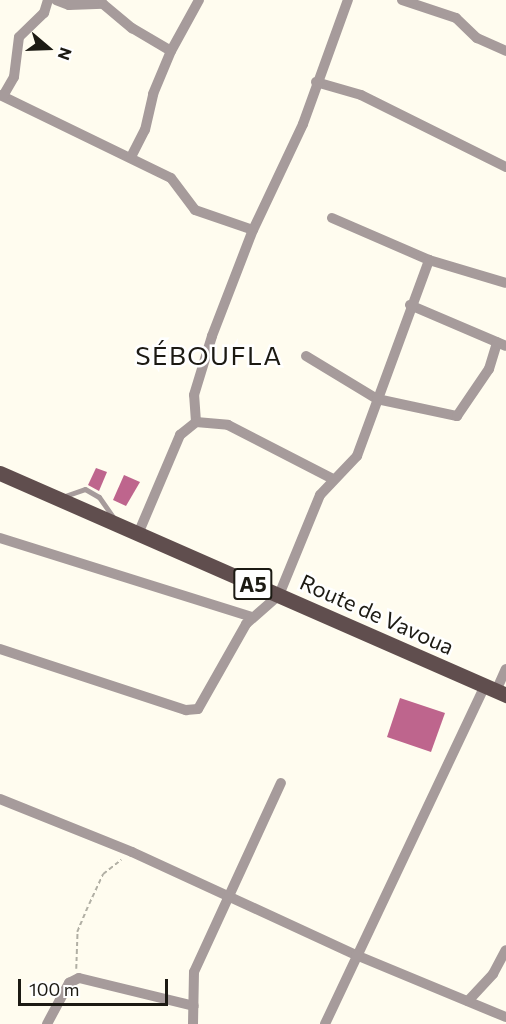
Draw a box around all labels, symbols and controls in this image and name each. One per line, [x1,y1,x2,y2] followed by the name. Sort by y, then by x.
[18,18,78,78] north arrow
[55,45,76,63] text: N
[135,339,283,371] district label: SÉBOUFLA
[232,566,274,602] road number: A5
[296,568,458,660] street label: Route de Vavoua
[21,967,171,1005] scale bar
[29,978,79,1000] text: 100 m

